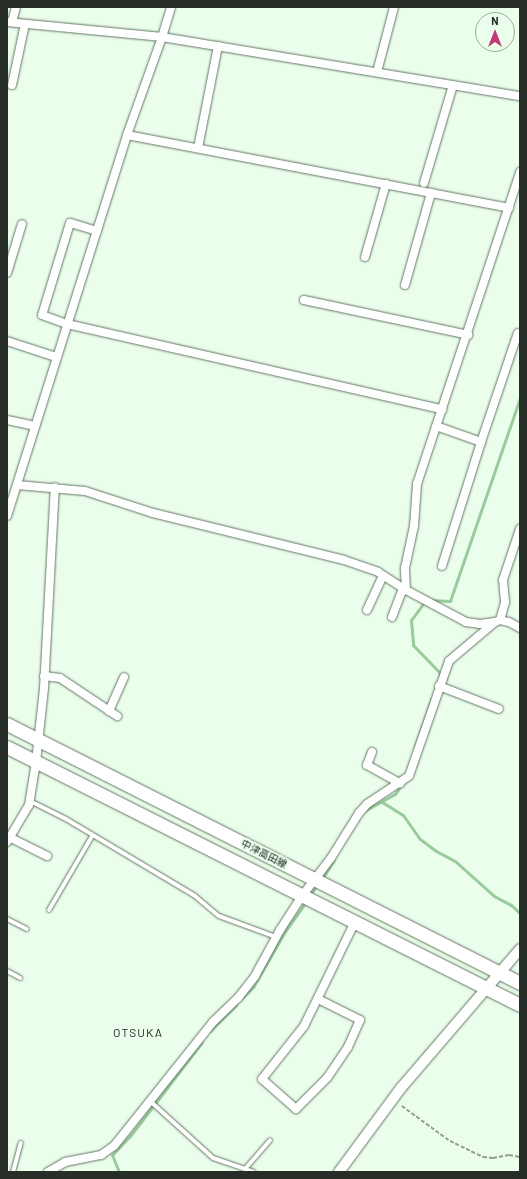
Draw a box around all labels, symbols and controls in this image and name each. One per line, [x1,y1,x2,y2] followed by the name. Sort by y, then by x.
[475,12,515,52] north arrow
[491,14,499,27] text: N
[239,837,289,871] street label: 中津高田線
[113,1026,163,1040] district label: OTSUKA

